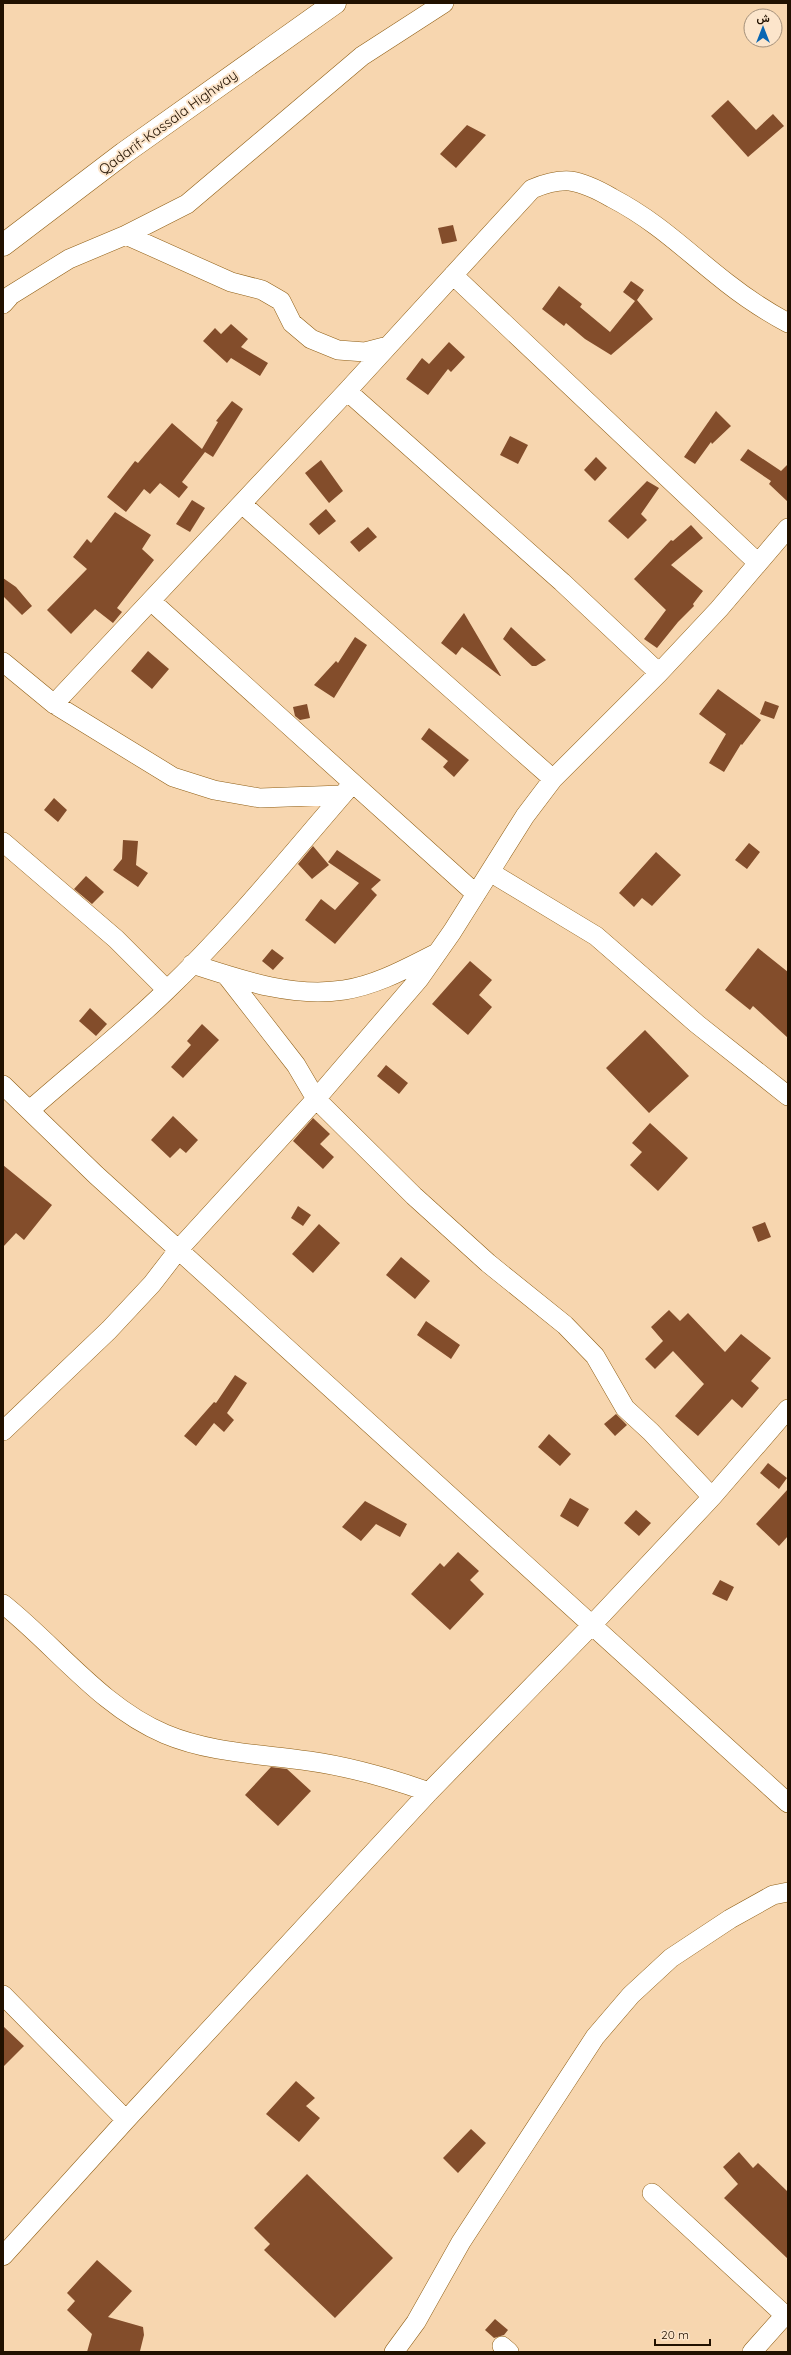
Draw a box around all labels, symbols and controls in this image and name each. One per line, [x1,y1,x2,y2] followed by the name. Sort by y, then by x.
[743,8,783,48] north arrow
[756,11,770,25] text: ش
[95,66,241,178] street label: Qadarif-Kassala Highway
[655,2321,710,2347] scale bar
[661,2327,689,2342] text: 20 m

